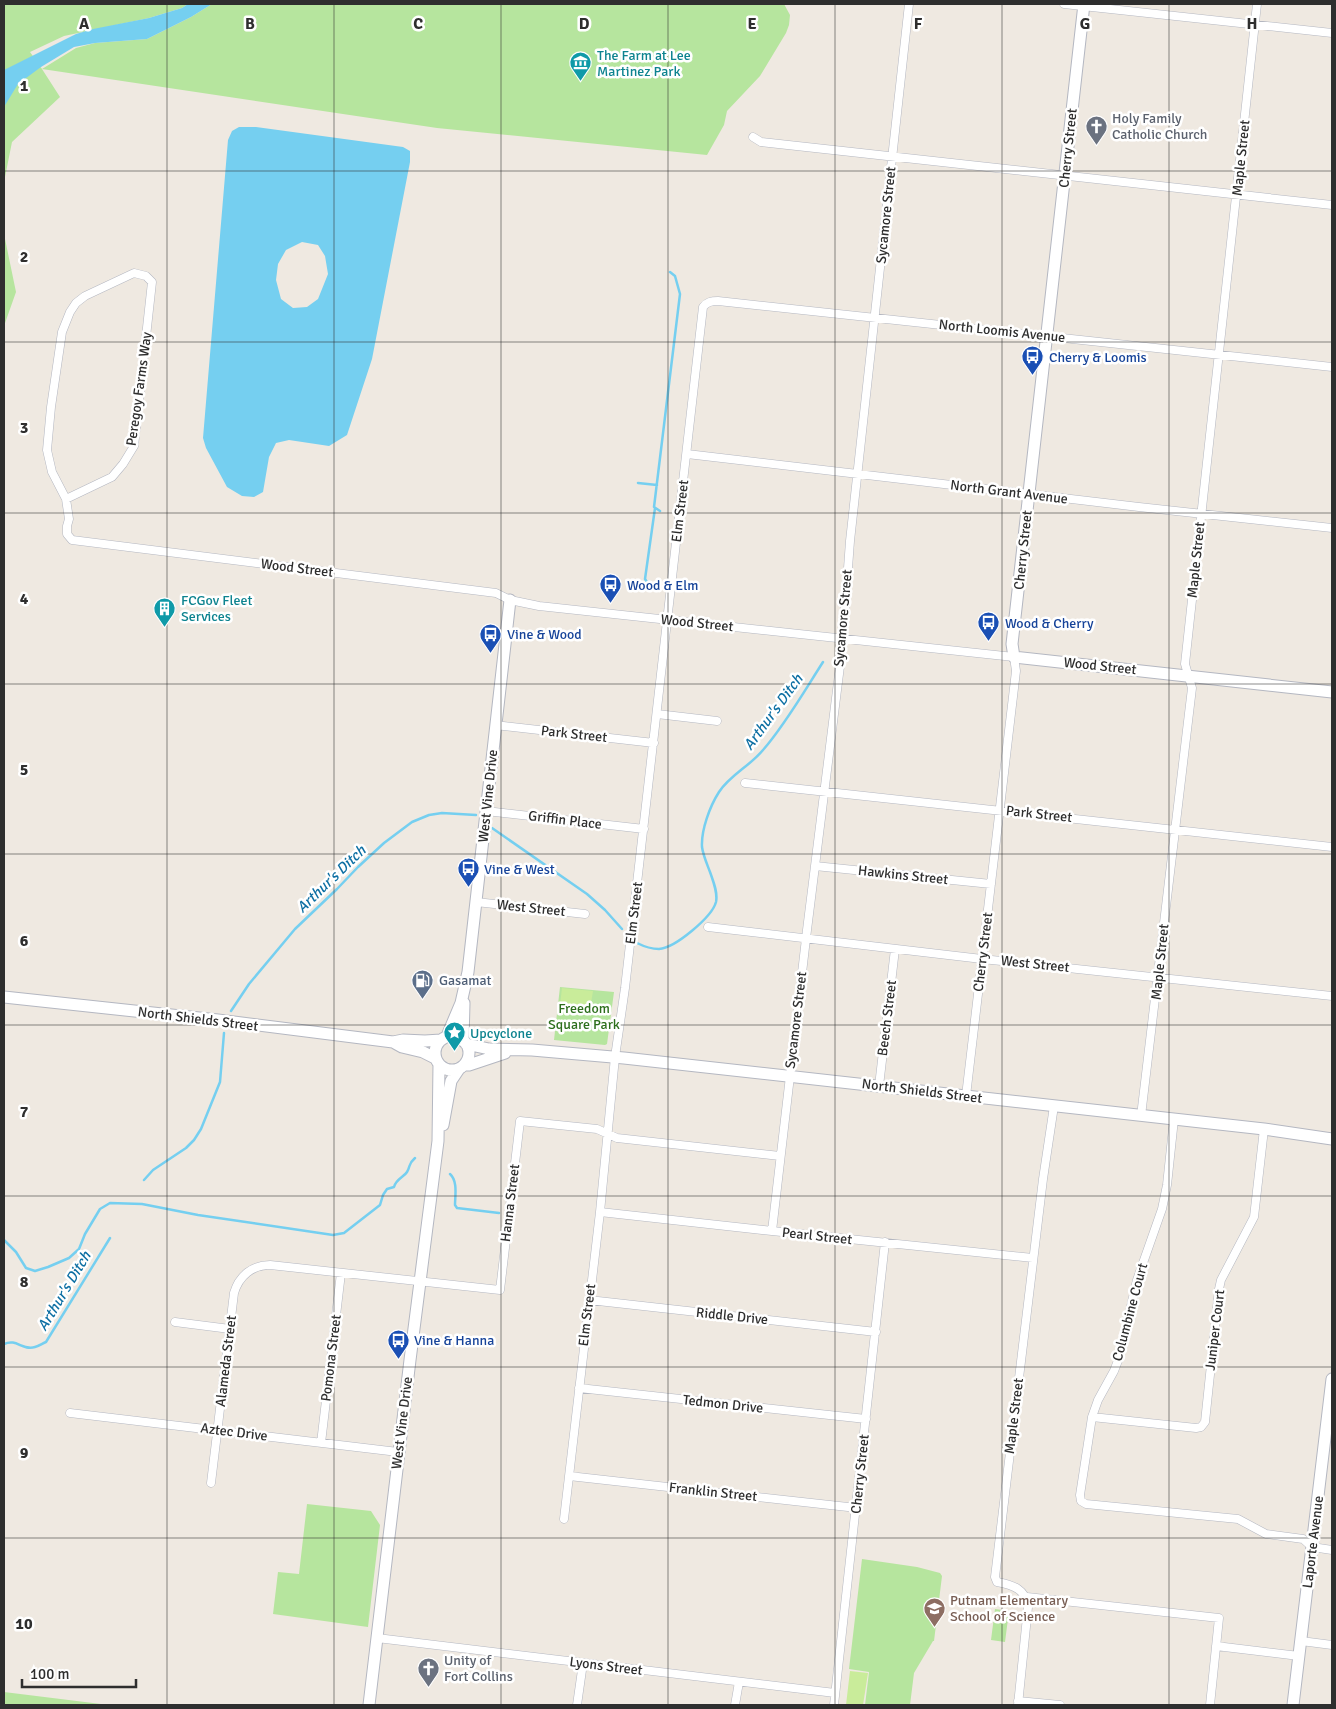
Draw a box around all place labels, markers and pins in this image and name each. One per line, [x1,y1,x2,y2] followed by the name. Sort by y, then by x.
[597,47,691,80] place label: The Farm at Lee Martinez Park
[569,51,593,82] museum icon: The Farm at Lee Martinez Park
[1112,110,1207,143] place label: Holy Family Catholic Church
[1084,114,1108,145] church icon: Holy Family Catholic Church
[1021,345,1045,376] bus stop icon: Cherry & Loomis
[1049,349,1147,366] place label: Cherry & Loomis
[599,573,623,604] bus stop icon: Wood & Elm
[627,577,698,594] place label: Wood & Elm
[181,592,252,625] place label: FCGov Fleet Services
[153,596,177,627] building icon: FCGov Fleet Services
[977,611,1001,642] bus stop icon: Wood & Cherry
[1005,615,1094,632] place label: Wood & Cherry
[479,622,503,653] bus stop icon: Vine & Wood
[507,626,582,643] place label: Vine & Wood
[456,857,480,888] bus stop icon: Vine & West
[484,861,555,878] place label: Vine & West
[411,968,435,999] fuel station icon: Gasamat
[439,972,491,989] place label: Gasamat
[442,1021,466,1052] place icon: Upcyclone
[470,1025,532,1042] place label: Upcyclone
[386,1328,410,1359] bus stop icon: Vine & Hanna
[414,1332,494,1349] place label: Vine & Hanna
[950,1592,1068,1625] place label: Putnam Elementary School of Science
[922,1596,946,1627] school or university icon: Putnam Elementary School of Science
[444,1652,513,1685] place label: Unity of Fort Collins
[416,1656,440,1687] church icon: Unity of Fort Collins

